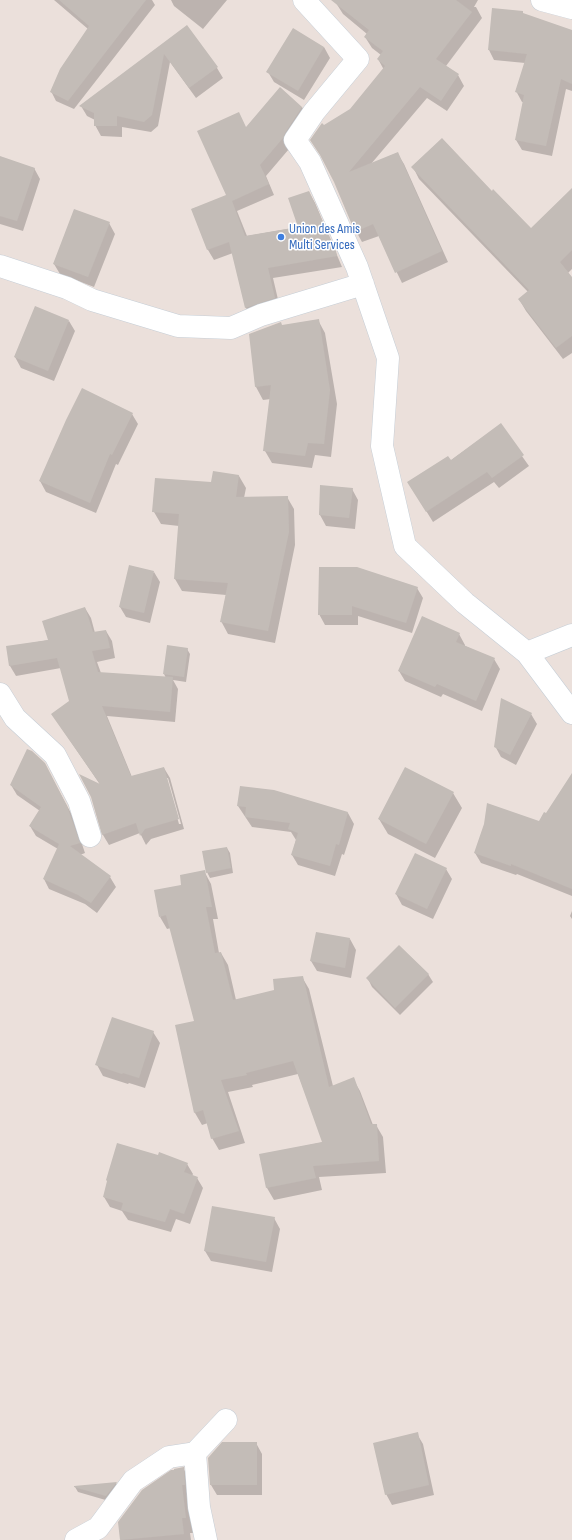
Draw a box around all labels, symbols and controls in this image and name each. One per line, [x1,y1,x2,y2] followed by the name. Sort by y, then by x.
[289,221,360,254] place label: Union des Amis Multi Services
[276,232,286,242] marker: Union des Amis Multi Services

